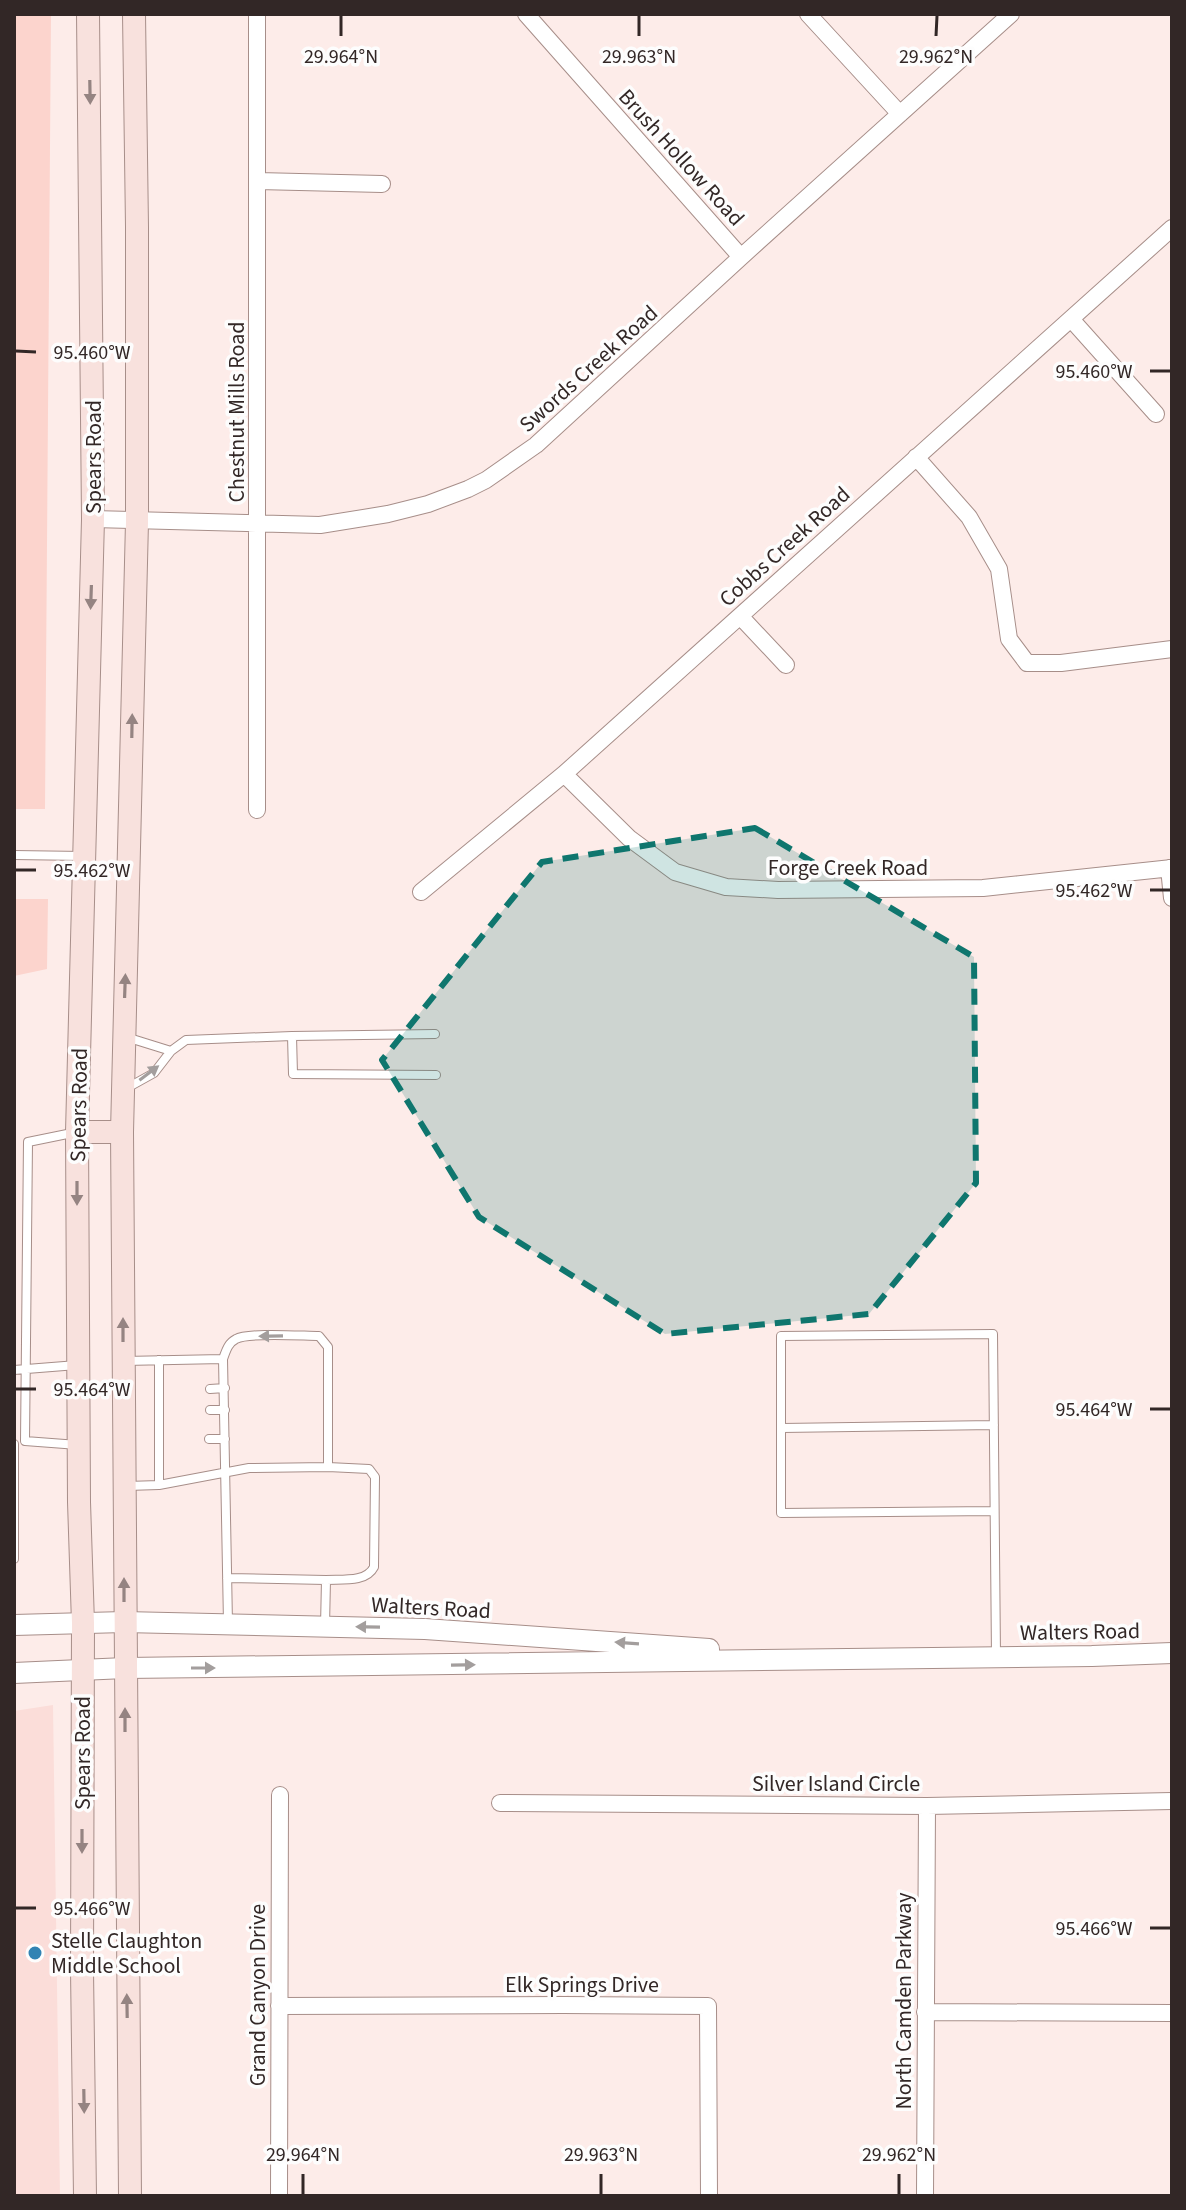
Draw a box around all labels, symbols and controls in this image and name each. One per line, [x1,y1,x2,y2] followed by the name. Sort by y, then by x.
[304,43,378,71] text: 29.964°N
[602,43,676,71] text: 29.963°N
[899,43,973,71] text: 29.962°N
[83,80,96,105] one-way arrow
[611,82,752,233] street label: Brush Hollow Road
[512,298,665,440] street label: Swords Creek Road
[221,322,253,502] street label: Chestnut Mills Road
[53,339,131,367] text: 95.460°W
[1055,358,1133,386] text: 95.460°W
[78,400,110,514] street label: Spears Road
[712,479,857,614] street label: Cobbs Creek Road
[85,585,97,610] one-way arrow
[125,713,138,738] one-way arrow
[768,852,928,884] street label: Forge Creek Road
[53,857,131,885] text: 95.462°W
[1055,877,1133,905] text: 95.462°W
[118,973,131,998] one-way arrow
[62,1048,96,1162] street label: Spears Road
[139,1066,159,1082] one-way arrow
[71,1181,83,1206] one-way arrow
[117,1317,129,1342] one-way arrow
[258,1329,283,1342] one-way arrow
[53,1376,131,1404] text: 95.464°W
[1055,1396,1133,1424] text: 95.464°W
[118,1577,130,1602] one-way arrow
[370,1589,492,1627] street label: Walters Road
[1020,1615,1140,1649] street label: Walters Road
[355,1621,380,1634] one-way arrow
[615,1636,640,1649] one-way arrow
[451,1658,476,1671] one-way arrow
[191,1662,216,1674] one-way arrow
[67,1696,99,1810] street label: Spears Road
[119,1707,131,1732] one-way arrow
[752,1768,920,1800] street label: Silver Island Circle
[76,1829,88,1854] one-way arrow
[888,1892,920,2110] street label: North Camden Parkway
[53,1895,131,1923] text: 95.466°W
[242,1904,274,2086] street label: Grand Canyon Drive
[1055,1915,1133,1943] text: 95.466°W
[51,1925,202,1982] place label: Stelle Claughton Middle School
[26,1944,44,1962] marker: Stelle Claughton Middle School
[505,1969,659,2001] street label: Elk Springs Drive
[121,1993,134,2018] one-way arrow
[77,2089,90,2114] one-way arrow
[266,2141,340,2169] text: 29.964°N
[564,2141,638,2169] text: 29.963°N
[862,2141,936,2169] text: 29.962°N

